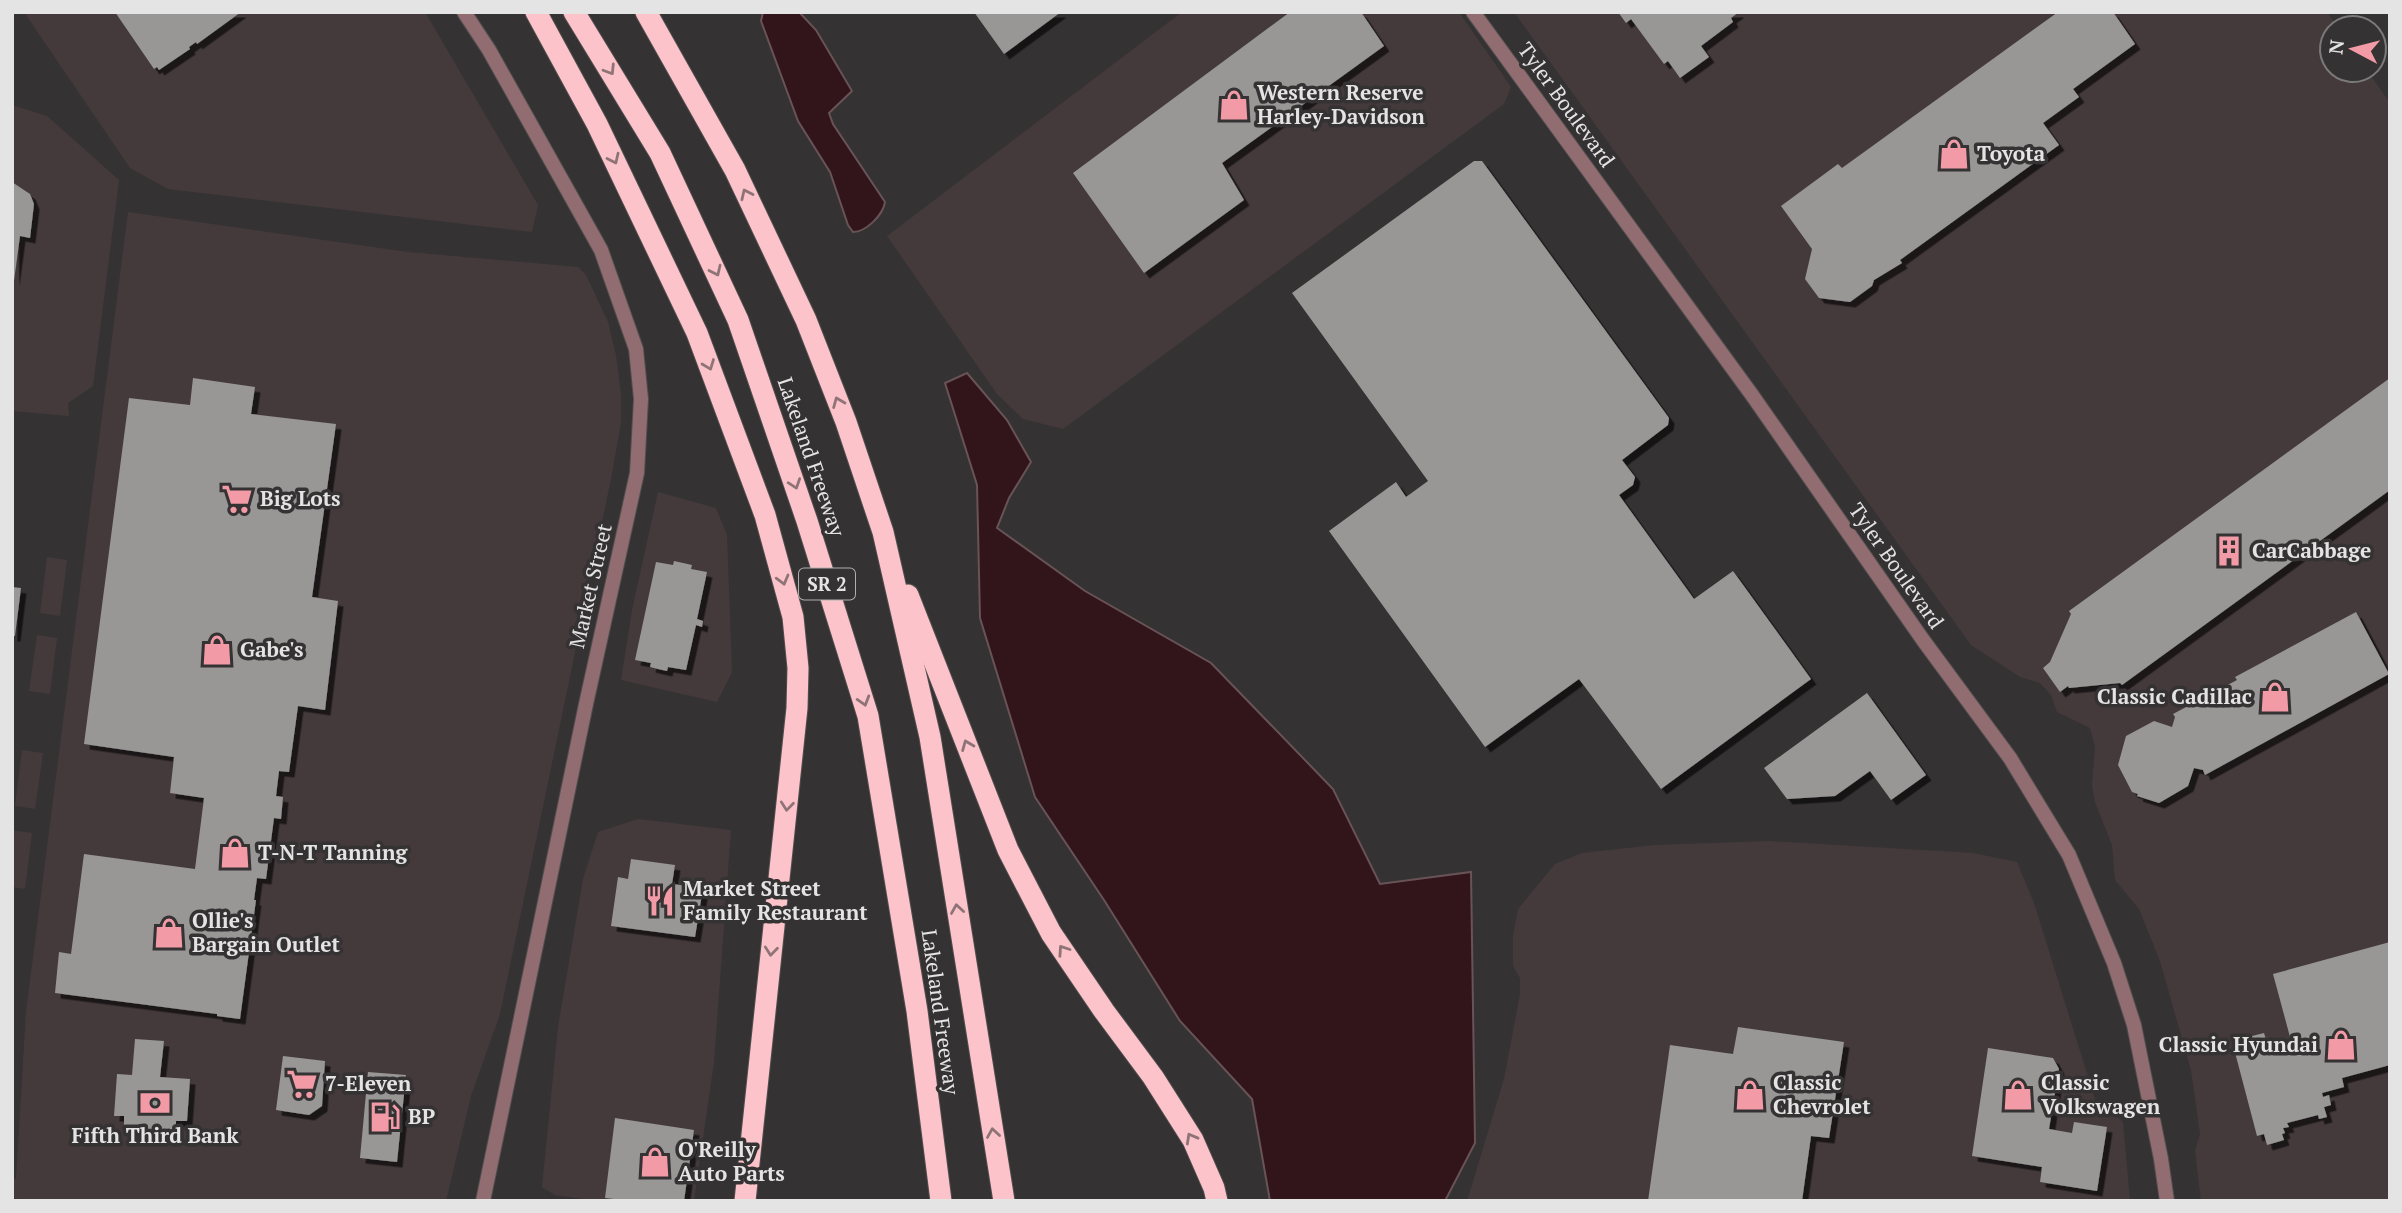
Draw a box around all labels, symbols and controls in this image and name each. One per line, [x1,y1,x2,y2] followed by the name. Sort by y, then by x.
[2318,14,2388,84] north arrow
[1512,36,1622,173] street label: Tyler Boulevard
[2322,38,2349,56] text: N
[601,63,614,76] one-way arrow
[1257,78,1425,130] place label: Western Reserve Harley-Davidson
[1217,88,1251,122] shop icon: Western Reserve Harley-Davidson
[1937,137,1971,171] shop icon: Toyota
[1977,139,2046,167] place label: Toyota
[605,152,619,164] one-way arrow
[740,189,754,201] one-way arrow
[707,264,721,276] one-way arrow
[701,359,715,371] one-way arrow
[772,373,852,540] street label: Lakeland Freeway
[833,397,847,409] one-way arrow
[787,478,801,490] one-way arrow
[220,482,254,516] supermarket icon: Big Lots
[260,484,341,512] place label: Big Lots
[1843,497,1951,634] street label: Tyler Boulevard
[562,521,618,651] street label: Market Street
[2212,534,2246,568] building icon: CarCabbage
[2252,536,2371,564] place label: CarCabbage
[799,568,855,600] road number: SR 2
[775,574,789,586] one-way arrow
[200,633,234,667] shop icon: Gabe's
[240,635,304,663] place label: Gabe's
[2258,680,2292,714] shop icon: Classic Cadillac
[2097,682,2252,710] place label: Classic Cadillac
[855,695,870,707] one-way arrow
[961,739,975,751] one-way arrow
[779,800,794,812] one-way arrow
[218,836,252,870] shop icon: T-N-T Tanning
[258,838,408,866] place label: T-N-T Tanning
[683,874,868,926] place label: Market Street Family Restaurant
[643,884,677,918] restaurant icon: Market Street Family Restaurant
[950,903,965,915] one-way arrow
[192,906,341,958] place label: Ollie's Bargain Outlet
[152,916,186,950] shop icon: Ollie's Bargain Outlet
[916,927,966,1097] street label: Lakeland Freeway
[764,945,779,956] one-way arrow
[1058,945,1071,958] one-way arrow
[2324,1028,2358,1062] shop icon: Classic Hyundai
[2159,1030,2318,1058] place label: Classic Hyundai
[285,1067,319,1101] supermarket icon: 7-Eleven
[1773,1068,1871,1120] place label: Classic Chevrolet
[2041,1068,2161,1120] place label: Classic Volkswagen
[325,1069,412,1097] place label: 7-Eleven
[1733,1078,1767,1112] shop icon: Classic Chevrolet
[2001,1078,2035,1112] shop icon: Classic Volkswagen
[138,1086,172,1120] bank icon: Fifth Third Bank
[368,1100,402,1134] fuel station icon: BP
[408,1102,435,1130] place label: BP
[71,1121,239,1149] place label: Fifth Third Bank
[986,1127,1001,1139] one-way arrow
[1186,1132,1199,1145] one-way arrow
[678,1135,785,1187] place label: O'Reilly Auto Parts
[638,1145,672,1179] shop icon: O'Reilly Auto Parts

